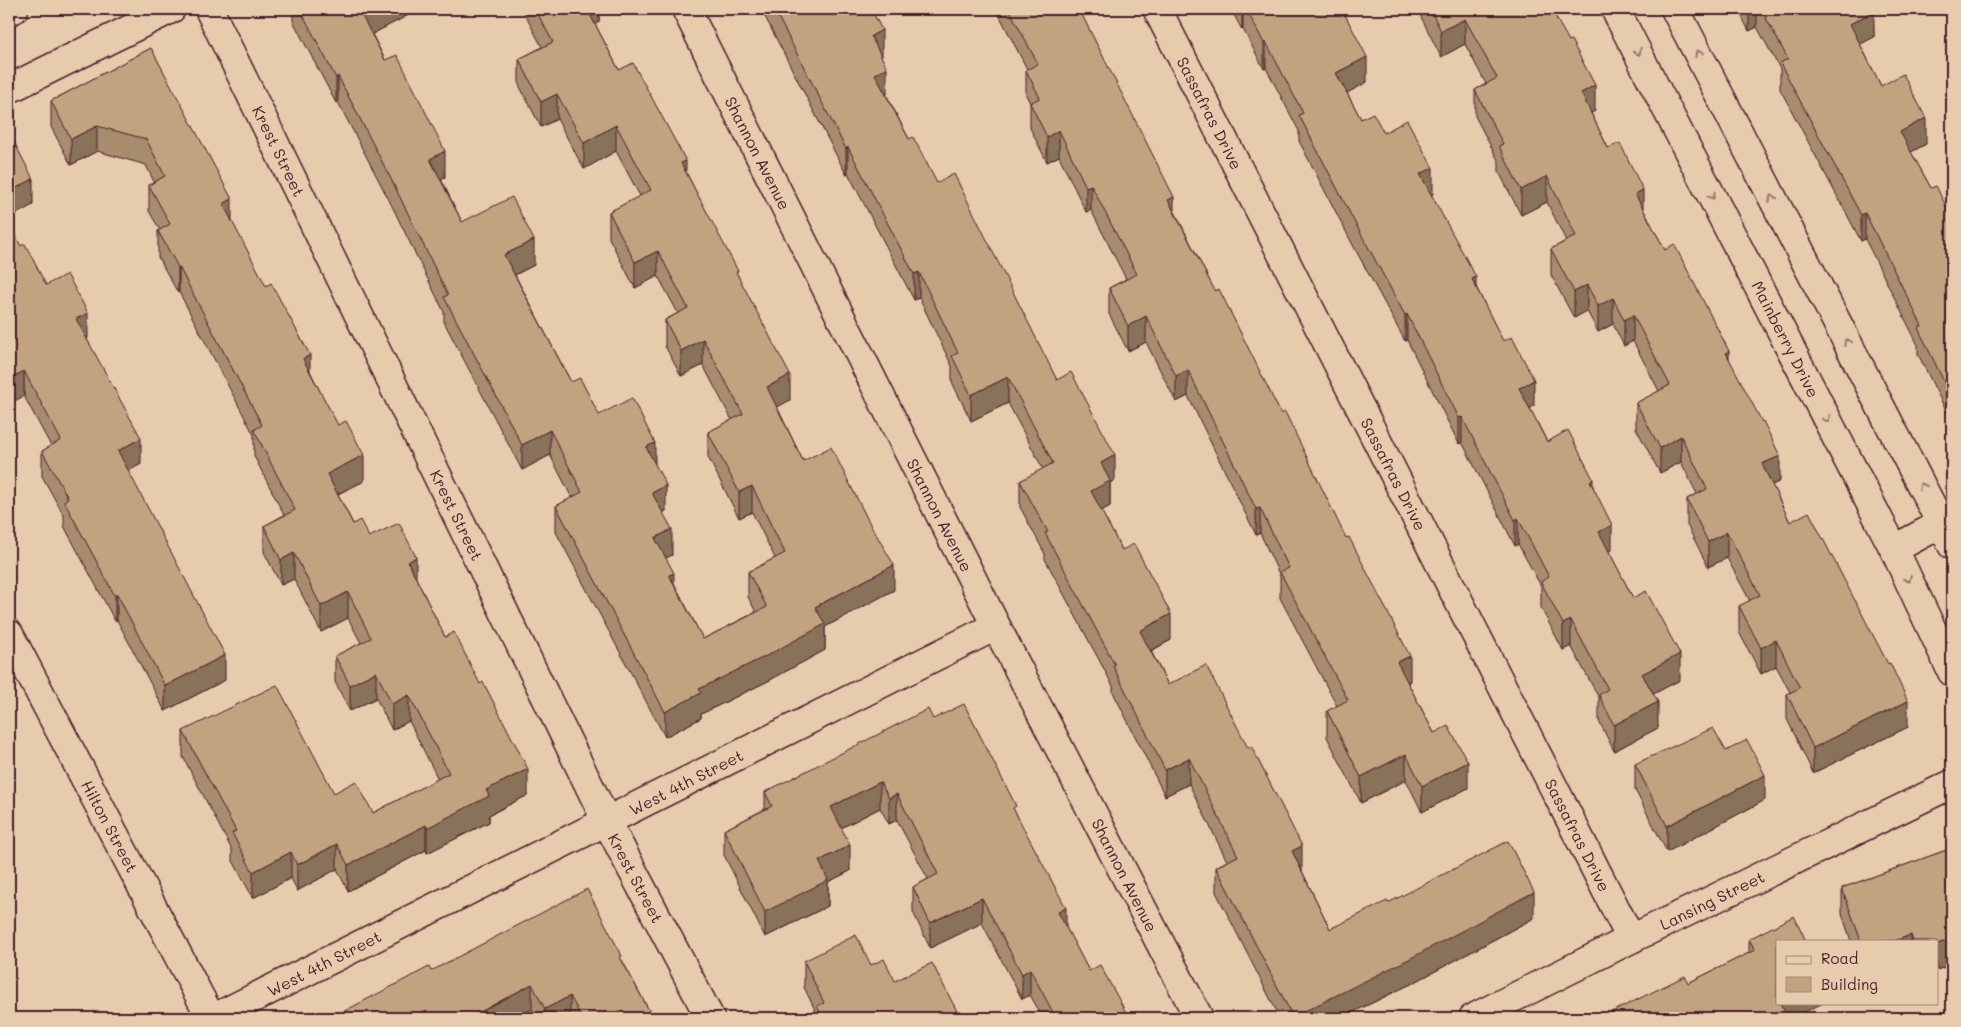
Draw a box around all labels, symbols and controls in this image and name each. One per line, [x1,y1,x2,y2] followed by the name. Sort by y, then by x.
[1632,47,1642,56] one-way arrow
[1694,49,1704,58] one-way arrow
[1173,53,1247,173] street label: Sassafras Drive
[720,93,796,213] street label: Shannon Avenue
[248,102,310,200] street label: Krest Street
[1706,191,1716,200] one-way arrow
[1768,194,1778,203] one-way arrow
[1747,277,1825,401] street label: Mainberry Drive
[1843,338,1853,347] one-way arrow
[1821,413,1831,422] one-way arrow
[1357,414,1431,534] street label: Sassafras Drive
[902,455,978,575] street label: Shannon Avenue
[426,466,488,564] street label: Krest Street
[1918,482,1928,491] one-way arrow
[1902,574,1913,583] one-way arrow
[625,744,747,820] street label: West 4th Street
[1541,775,1615,895] street label: Sassafras Drive
[77,776,143,876] street label: Hilton Street
[1087,815,1163,935] street label: Shannon Avenue
[604,830,668,926] street label: Krest Street
[1656,866,1768,934] street label: Lansing Street
[263,925,385,1001] street label: West 4th Street
[1776,940,1938,1004] legend
[1821,948,1858,968] text: Road
[1821,974,1878,994] text: Building

